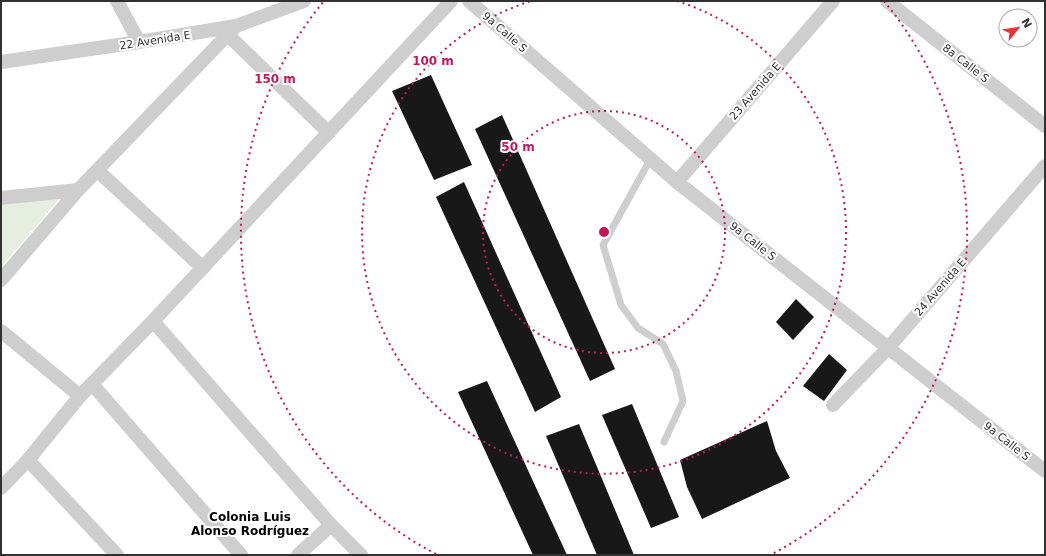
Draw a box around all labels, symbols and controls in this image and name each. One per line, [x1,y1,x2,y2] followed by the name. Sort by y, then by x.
[998,8,1038,48] north arrow
[480,9,530,55] street label: 9a Calle S
[1018,16,1034,30] text: N
[119,28,192,53] street label: 22 Avenida E
[940,41,991,85] street label: 8a Calle S
[412,54,454,68] text: 100 m
[727,60,784,123] street label: 23 Avenida E
[254,72,296,86] text: 150 m
[501,140,535,154] text: 50 m
[727,219,778,263] street label: 9a Calle S
[597,225,611,239] centre of rings
[912,256,969,319] street label: 24 Avenida E
[981,419,1032,463] street label: 9a Calle S
[191,510,309,538] district label: Colonia Luis Alonso Rodríguez

